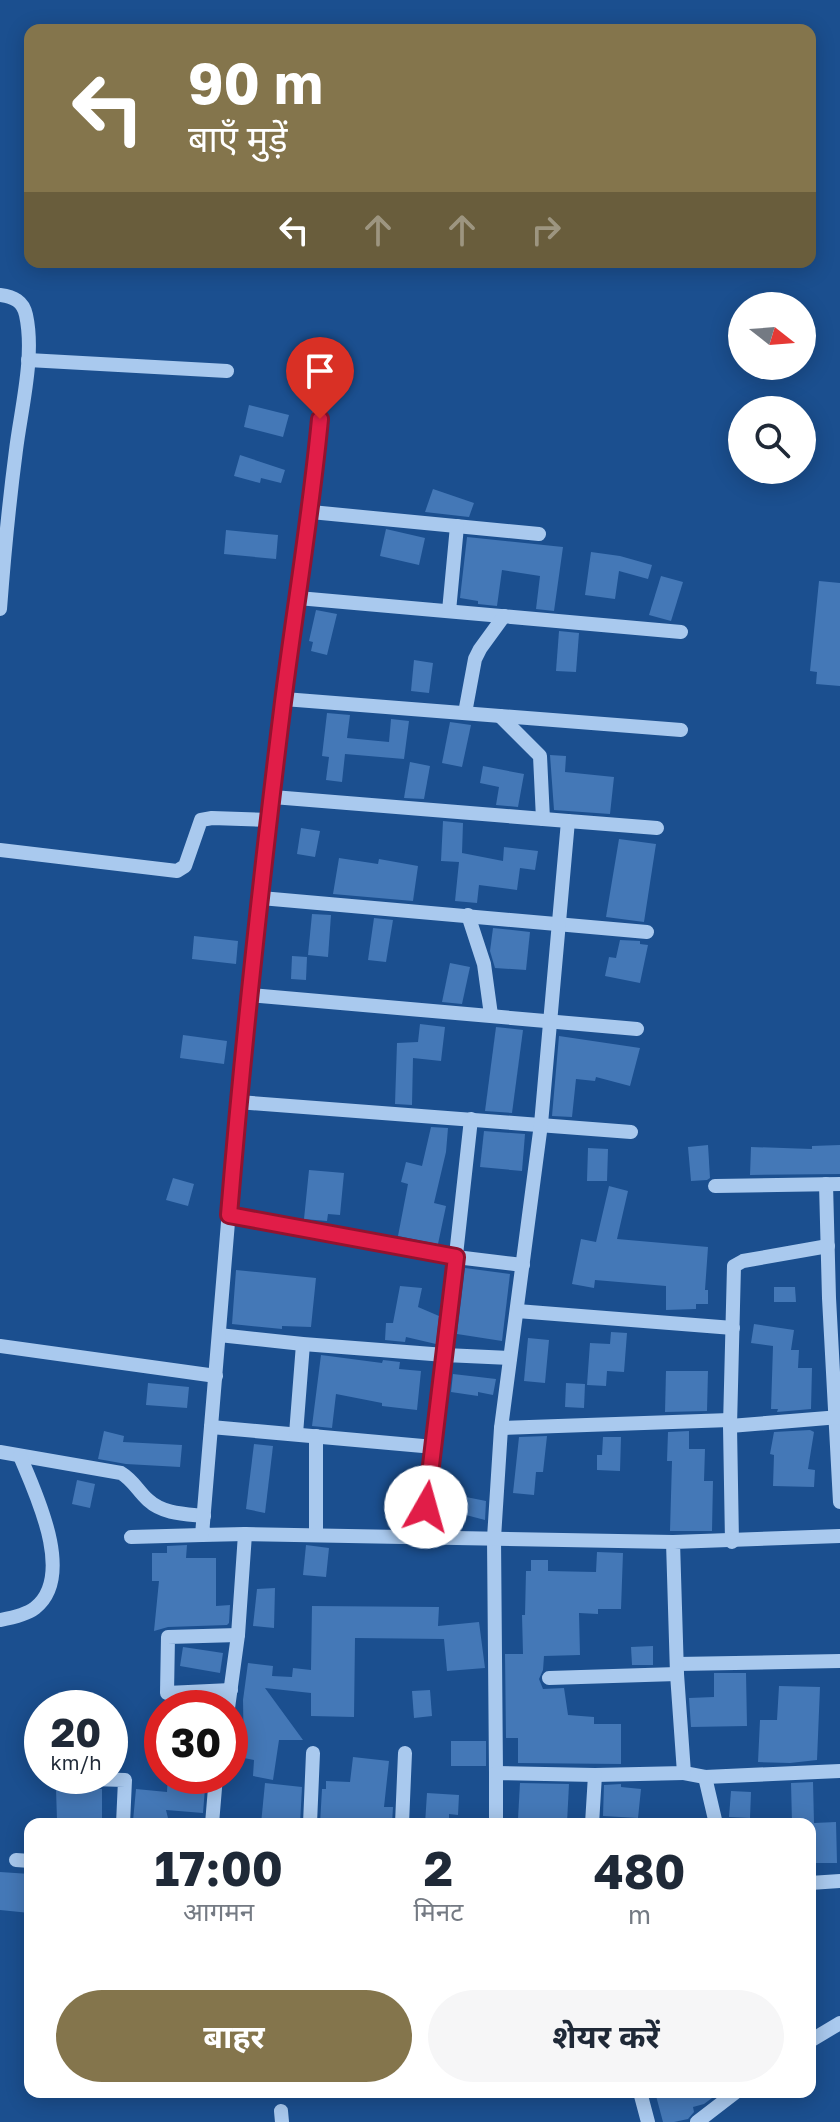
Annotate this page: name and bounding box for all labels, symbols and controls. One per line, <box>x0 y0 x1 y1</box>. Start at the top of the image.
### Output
text: 90 m <box>188 49 323 116</box>
icon: left <box>56 56 160 160</box>
text: बाएँ मुड़ें <box>188 117 288 160</box>
icon: left <box>272 208 316 252</box>
icon: ahead <box>356 208 400 252</box>
icon: ahead <box>440 208 484 252</box>
icon: right <box>524 208 568 252</box>
north arrow <box>728 292 816 380</box>
map controls <box>728 292 816 484</box>
pin <box>286 337 354 419</box>
icon: arrive <box>298 349 342 393</box>
button: search <box>728 396 816 484</box>
position arrow <box>384 1465 468 1549</box>
speed limit sign: 30 <box>144 1690 248 1794</box>
text: 20 <box>51 1708 101 1756</box>
text: km/h <box>51 1750 101 1774</box>
text: 17:00 <box>154 1839 283 1897</box>
text: 2 <box>424 1839 453 1897</box>
text: 480 <box>594 1842 686 1900</box>
text: आगमन <box>183 1896 254 1927</box>
text: मिनट <box>413 1896 463 1927</box>
text: m <box>628 1899 651 1930</box>
button: बाहर <box>56 1990 412 2082</box>
button: शेयर करें <box>428 1990 784 2082</box>

